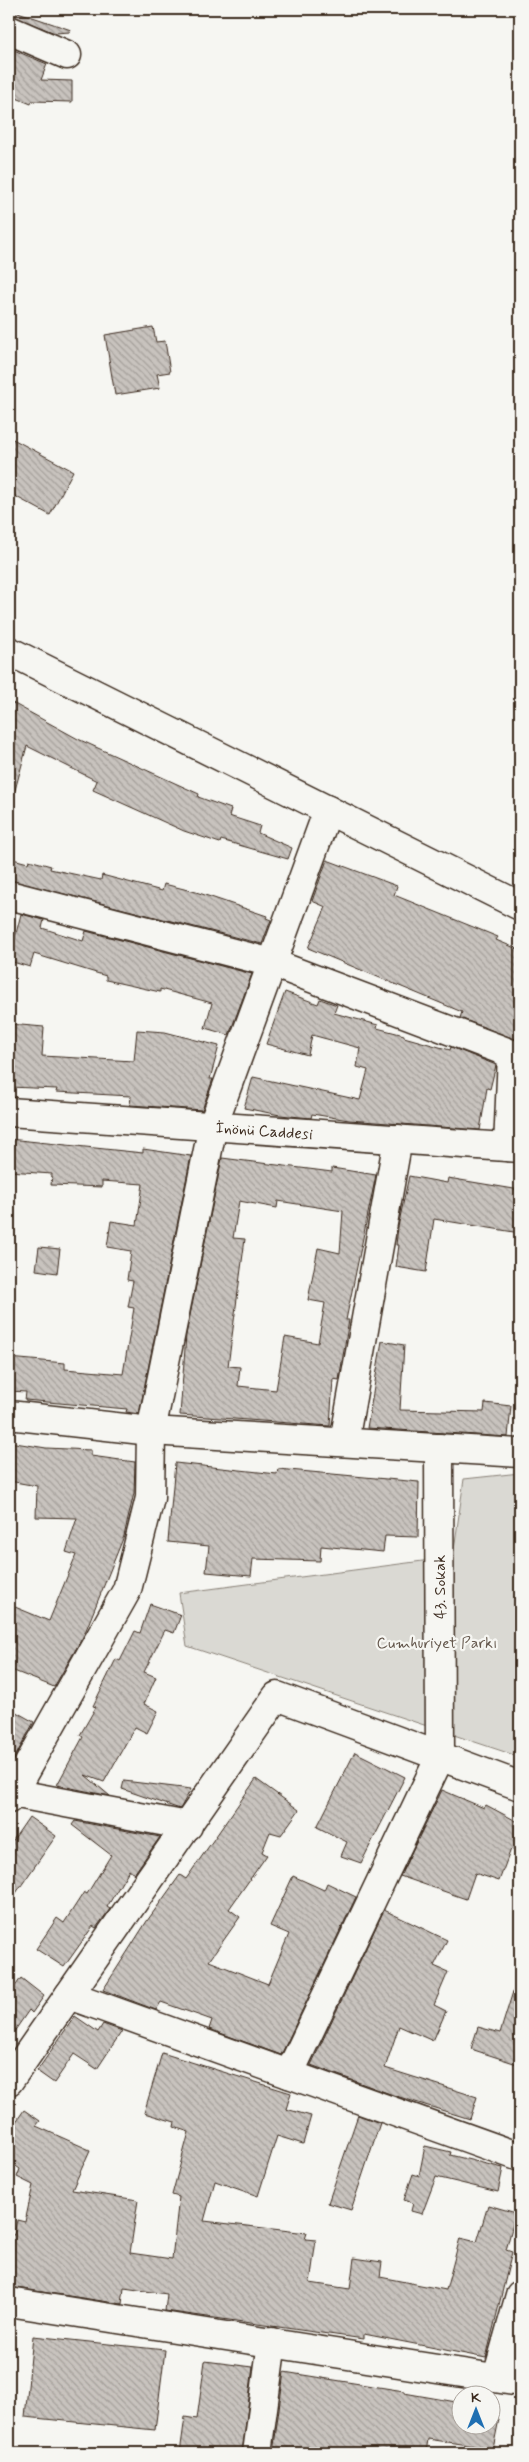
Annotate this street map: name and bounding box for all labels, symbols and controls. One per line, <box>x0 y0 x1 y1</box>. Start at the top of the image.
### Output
street label: İnönü Caddesi <box>215 1118 314 1145</box>
street label: 43. Sokak <box>430 1555 451 1619</box>
park label: Cumhuriyet Parkı <box>377 1633 497 1654</box>
north arrow <box>452 2384 502 2434</box>
text: K <box>471 2389 482 2407</box>

